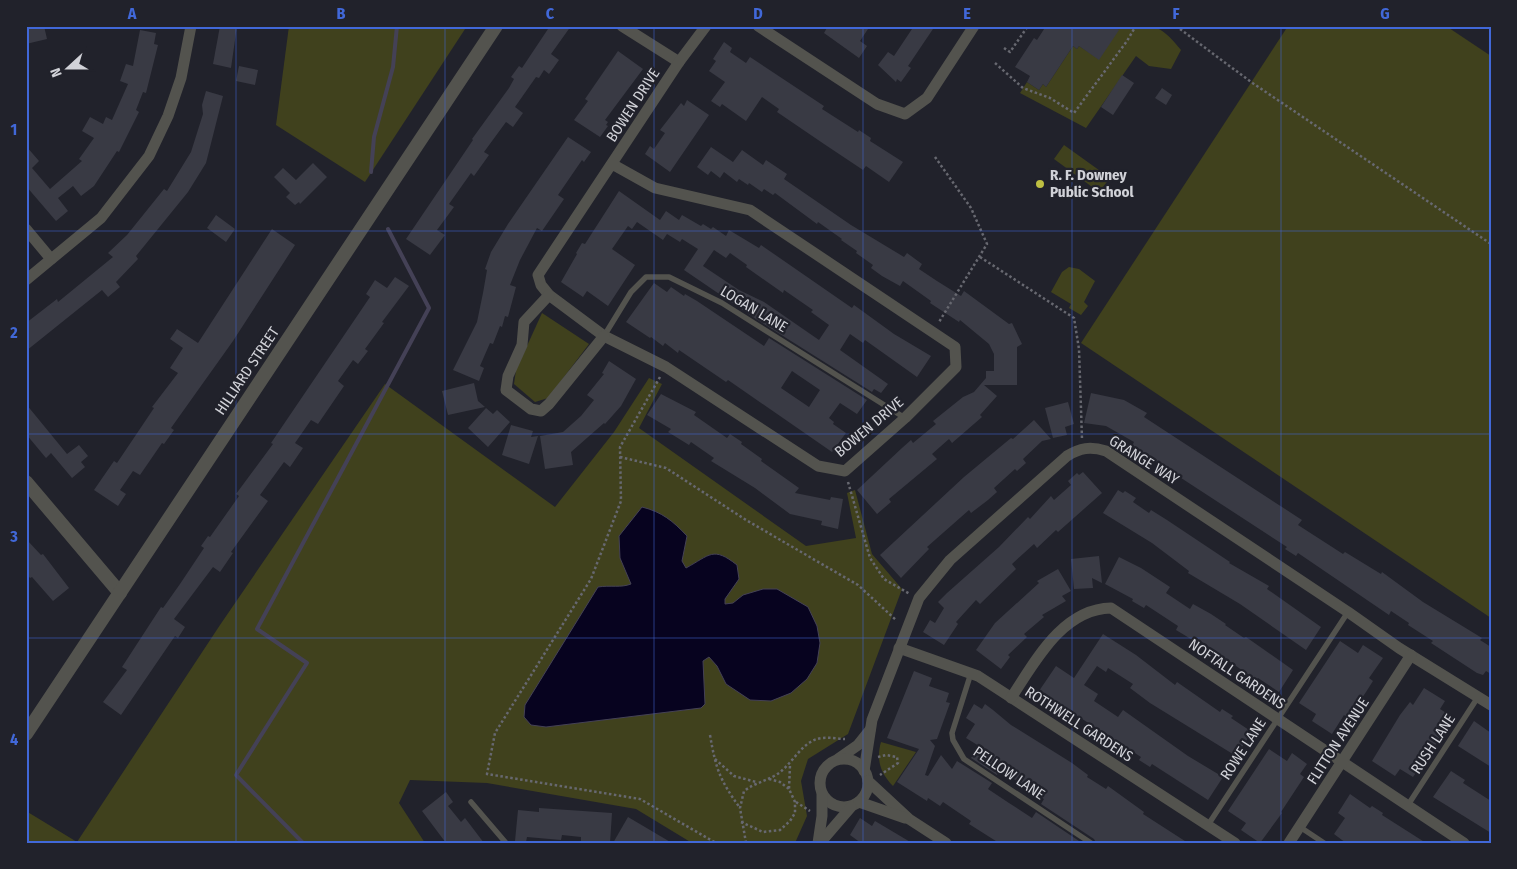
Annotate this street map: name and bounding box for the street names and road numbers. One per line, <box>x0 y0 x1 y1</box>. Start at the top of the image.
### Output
street label: BOWEN DRIVE <box>603 65 663 145</box>
street label: LOGAN LANE <box>717 282 791 336</box>
street label: HILLIARD STREET <box>211 324 283 418</box>
street label: BOWEN DRIVE <box>831 393 907 461</box>
street label: GRANGE WAY <box>1106 431 1183 489</box>
street label: NOFTALL GARDENS <box>1185 635 1289 713</box>
street label: ROTHWELL GARDENS <box>1022 682 1136 766</box>
street label: FLITTON AVENUE <box>1303 694 1373 788</box>
street label: RUSH LANE <box>1407 711 1459 777</box>
street label: ROWE LANE <box>1216 715 1270 783</box>
street label: PELLOW LANE <box>970 743 1048 803</box>

